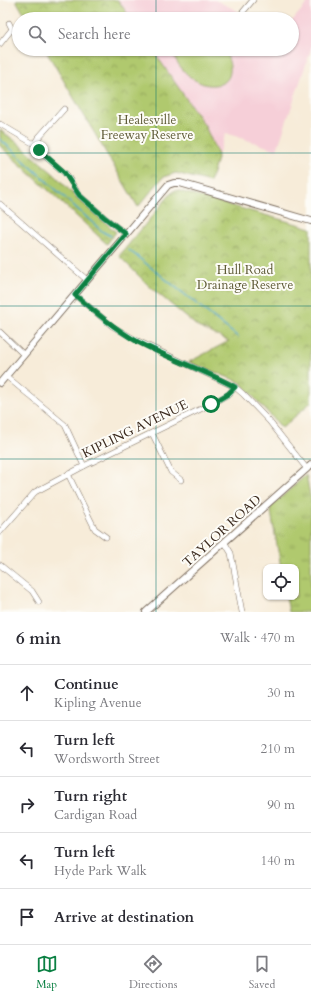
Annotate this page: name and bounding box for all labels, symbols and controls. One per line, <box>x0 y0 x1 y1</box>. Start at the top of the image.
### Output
search box <box>12 12 299 56</box>
icon: search <box>26 23 48 45</box>
text: Search here <box>58 24 131 44</box>
park label: Healesville Freeway Reserve <box>101 111 193 144</box>
route end <box>30 141 48 159</box>
park label: Hull Road Drainage Reserve <box>197 261 293 294</box>
route start <box>202 395 220 413</box>
street label: KIPLING AVENUE <box>79 396 191 462</box>
street label: TAYLOR ROAD <box>179 491 265 571</box>
map controls <box>263 564 299 600</box>
button: locate <box>263 564 299 600</box>
text: 6 min <box>16 627 61 650</box>
text: Walk · 470 m <box>220 629 295 647</box>
text: Continue <box>54 674 119 694</box>
icon: ahead <box>16 682 38 704</box>
text: 30 m <box>267 684 295 702</box>
text: Kipling Avenue <box>54 694 142 712</box>
text: Turn left <box>54 730 115 750</box>
icon: left <box>16 738 38 760</box>
text: 210 m <box>261 740 295 758</box>
text: Wordsworth Street <box>54 750 160 768</box>
text: Turn right <box>54 786 127 806</box>
icon: right <box>16 794 38 816</box>
text: 90 m <box>267 796 295 814</box>
text: Cardigan Road <box>54 806 137 824</box>
text: Turn left <box>54 842 115 862</box>
icon: left <box>16 850 38 872</box>
text: 140 m <box>261 852 295 870</box>
text: Hyde Park Walk <box>54 862 147 880</box>
icon: arrive <box>16 906 38 928</box>
text: Arrive at destination <box>54 907 194 927</box>
tab: Map <box>36 953 58 992</box>
tab: Directions <box>129 953 177 992</box>
tab: Saved <box>249 953 275 992</box>

